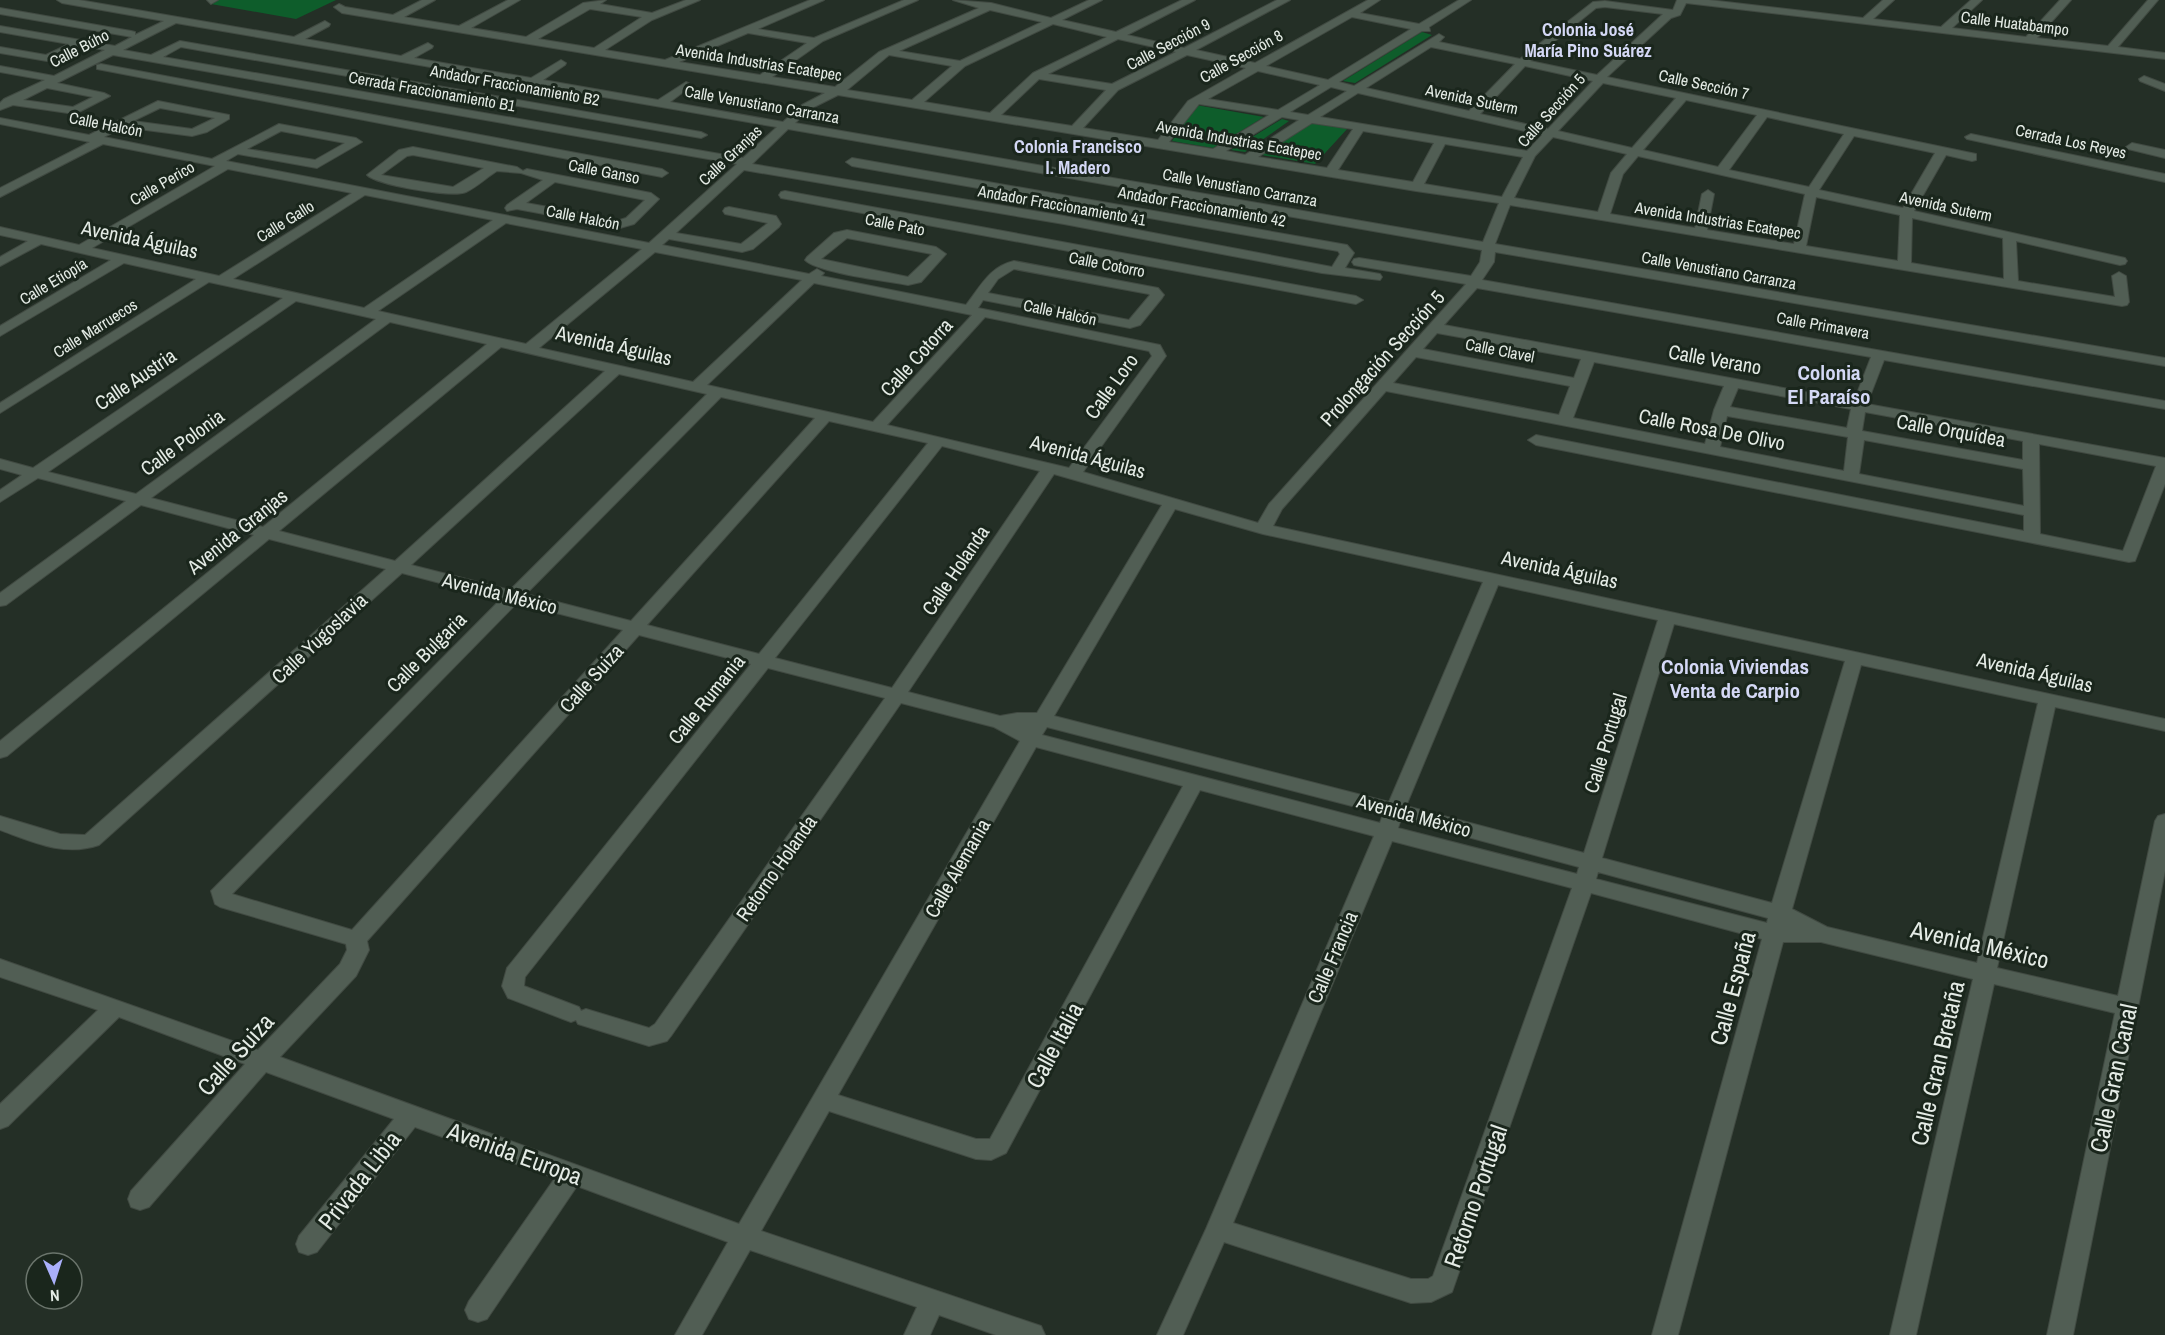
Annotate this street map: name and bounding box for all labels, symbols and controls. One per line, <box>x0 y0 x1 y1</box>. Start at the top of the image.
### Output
street label: Calle Huatabampo <box>1960 5 2070 41</box>
street label: Calle Sección 9 <box>1122 13 1214 75</box>
district label: Colonia José María Pino Suárez <box>1524 17 1652 63</box>
street label: Calle Búho <box>45 24 113 72</box>
street label: Calle Sección 8 <box>1195 24 1287 88</box>
street label: Avenida Industrias Ecatepec <box>674 38 844 86</box>
street label: Andador Fraccionamiento B2 <box>428 59 601 111</box>
street label: Calle Sección 7 <box>1657 64 1751 104</box>
street label: Cerrada Fraccionamiento B1 <box>347 65 518 117</box>
street label: Calle Sección 5 <box>1512 68 1590 152</box>
street label: Avenida Suterm <box>1423 78 1520 120</box>
street label: Calle Venustiano Carranza <box>683 80 842 129</box>
street label: Calle Halcón <box>67 106 145 142</box>
street label: Avenida Industrias Ecatepec <box>1154 114 1324 165</box>
street label: Cerrada Los Reyes <box>2013 118 2129 164</box>
street label: Calle Granjas <box>693 120 767 190</box>
district label: Colonia Francisco I. Madero <box>1014 134 1142 180</box>
street label: Calle Ganso <box>566 153 642 189</box>
street label: Calle Perico <box>126 156 198 210</box>
street label: Calle Venustiano Carranza <box>1161 163 1320 212</box>
street label: Andador Fraccionamiento 41 <box>975 179 1148 231</box>
street label: Andador Fraccionamiento 42 <box>1115 180 1288 232</box>
street label: Avenida Suterm <box>1897 185 1994 227</box>
street label: Calle Gallo <box>252 195 318 247</box>
street label: Avenida Industrias Ecatepec <box>1633 196 1803 244</box>
street label: Calle Halcón <box>544 199 622 235</box>
street label: Calle Pato <box>863 207 927 241</box>
street label: Avenida Águilas <box>78 213 201 264</box>
street label: Calle Cotorro <box>1067 246 1147 282</box>
street label: Calle Venustiano Carranza <box>1640 246 1799 295</box>
street label: Calle Etiopía <box>15 252 91 310</box>
street label: Prolongación Sección 5 <box>1314 284 1450 432</box>
street label: Calle Marruecos <box>49 293 141 363</box>
street label: Calle Halcón <box>1021 294 1099 330</box>
street label: Calle Primavera <box>1775 306 1872 344</box>
street label: Calle Cotorra <box>874 312 958 402</box>
street label: Avenida Águilas <box>552 318 675 371</box>
street label: Calle Clavel <box>1464 333 1537 367</box>
street label: Calle Verano <box>1666 338 1764 380</box>
street label: Calle Austria <box>89 342 181 416</box>
street label: Calle Loro <box>1078 348 1144 424</box>
district label: Colonia El Paraíso <box>1787 358 1871 411</box>
street label: Calle Polonia <box>135 402 229 482</box>
street label: Calle Rosa De Olivo <box>1637 402 1787 456</box>
street label: Calle Orquídea <box>1894 407 2008 453</box>
street label: Avenida Águilas <box>1026 427 1149 484</box>
street label: Avenida Granjas <box>180 482 293 580</box>
street label: Calle Holanda <box>915 520 995 620</box>
street label: Avenida Águilas <box>1498 543 1621 594</box>
street label: Avenida México <box>439 565 560 620</box>
street label: Calle Yugoslavia <box>265 587 373 689</box>
street label: Calle Bulgaria <box>380 606 472 698</box>
street label: Calle Suiza <box>553 638 629 718</box>
street label: Avenida Águilas <box>1973 645 2096 698</box>
street label: Calle Rumania <box>661 648 751 750</box>
district label: Colonia Viviendas Venta de Carpio <box>1661 652 1809 705</box>
street label: Calle Portugal <box>1577 690 1633 796</box>
street label: Avenida México <box>1353 787 1474 843</box>
street label: Retorno Holanda <box>729 809 823 927</box>
street label: Calle Alemania <box>918 813 996 923</box>
street label: Calle Francia <box>1301 907 1363 1007</box>
street label: Avenida México <box>1907 912 2052 975</box>
street label: Calle España <box>1701 927 1763 1049</box>
street label: Calle Gran Bretaña <box>1902 977 1972 1149</box>
street label: Calle Italia <box>1018 996 1090 1094</box>
street label: Calle Gran Canal <box>2082 1001 2144 1155</box>
street label: Calle Suiza <box>189 1006 281 1102</box>
street label: Avenida Europa <box>442 1114 587 1192</box>
street label: Retorno Portugal <box>1436 1120 1514 1272</box>
street label: Privada Libia <box>310 1124 408 1236</box>
north arrow <box>24 1251 84 1311</box>
text: N <box>49 1285 60 1307</box>

